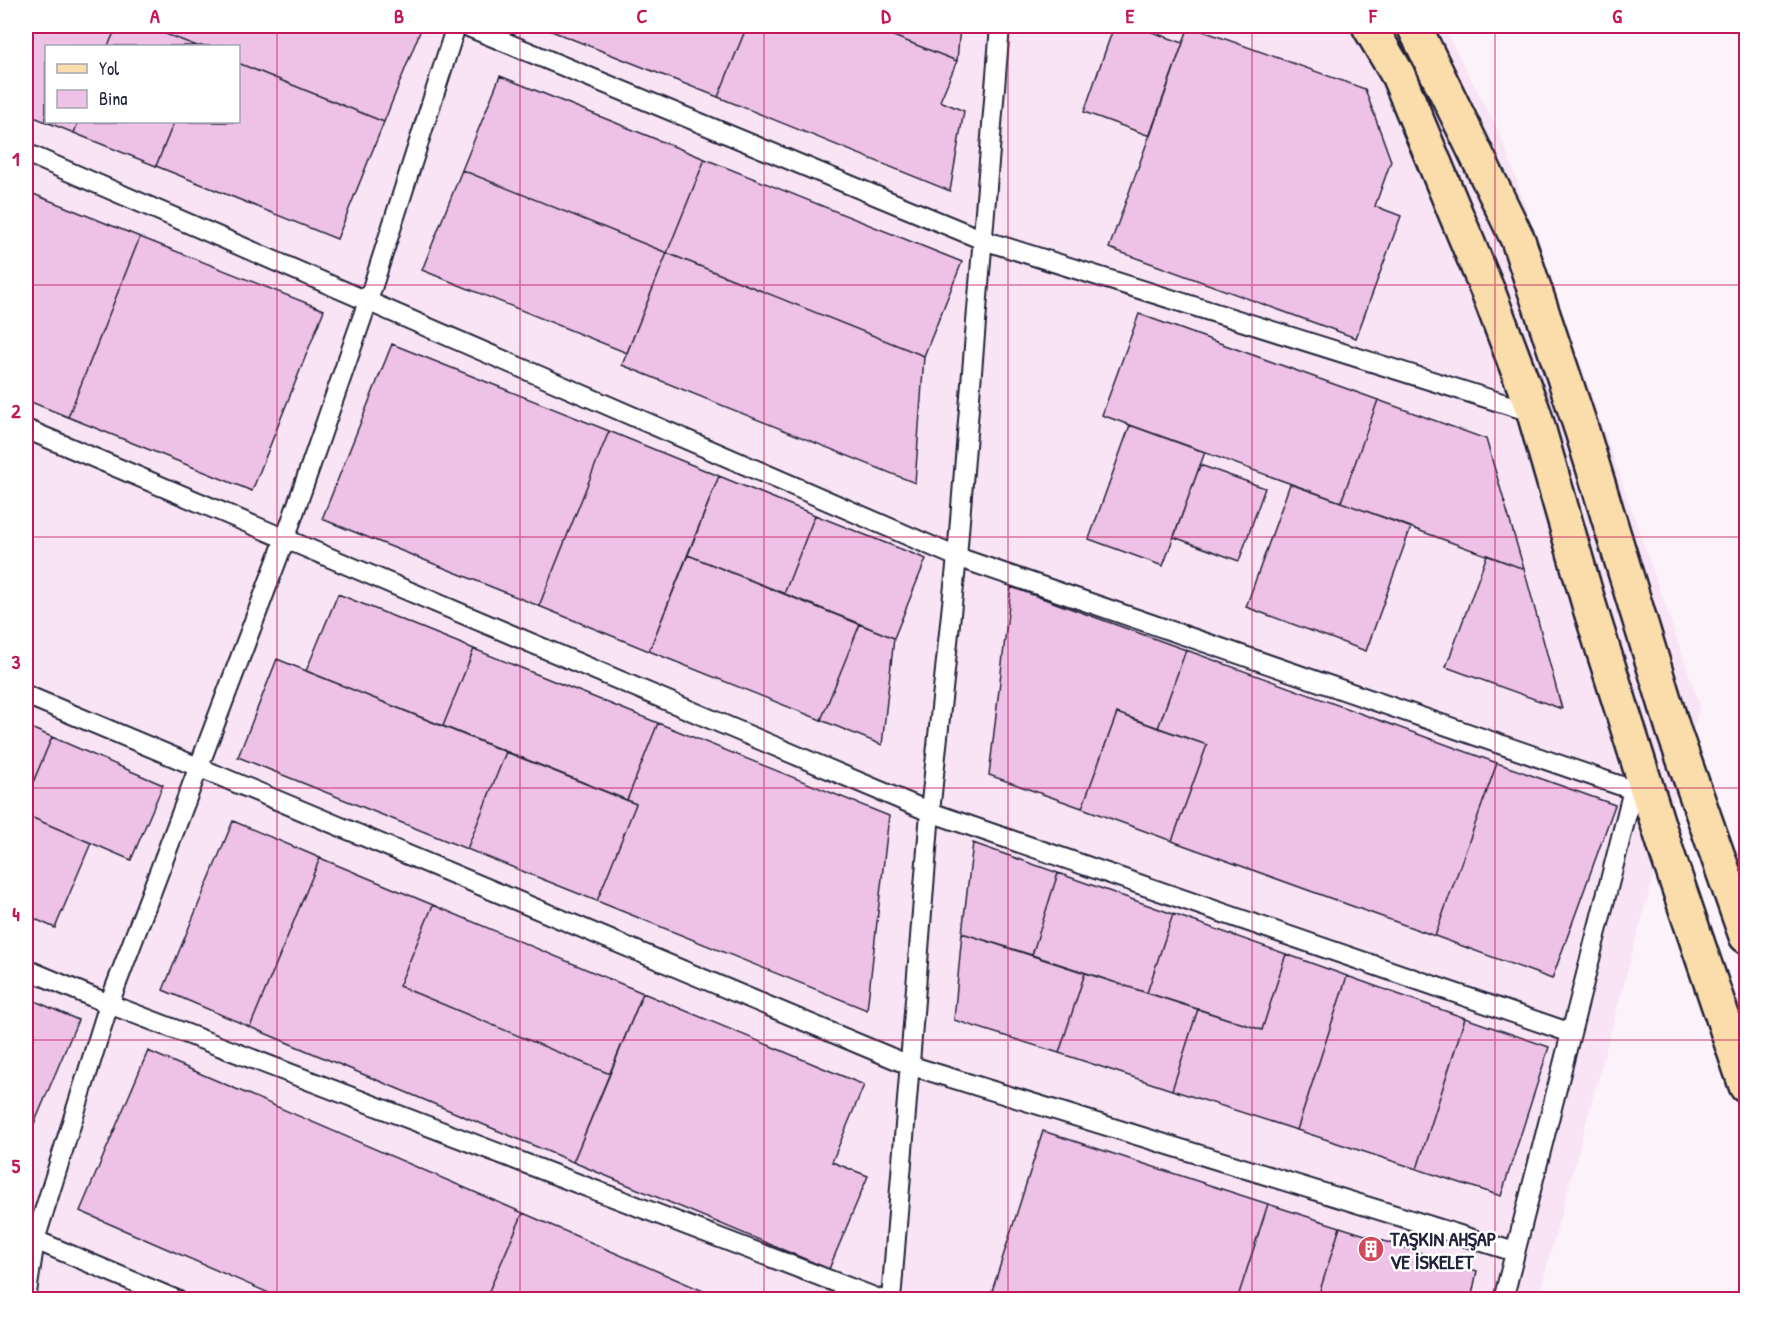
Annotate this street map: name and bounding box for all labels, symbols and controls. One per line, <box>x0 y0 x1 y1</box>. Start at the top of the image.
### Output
text: A <box>150 2 160 29</box>
text: B <box>394 2 404 29</box>
text: C <box>637 2 648 29</box>
text: D <box>881 2 891 29</box>
text: E <box>1126 2 1135 29</box>
text: F <box>1368 2 1378 29</box>
text: G <box>1612 2 1622 29</box>
legend <box>45 45 240 123</box>
text: Yol <box>99 56 119 81</box>
text: Bina <box>99 86 127 111</box>
text: 1 <box>12 145 20 172</box>
text: 2 <box>11 397 21 424</box>
text: 3 <box>12 648 21 675</box>
text: 4 <box>12 900 20 927</box>
text: 5 <box>12 1152 21 1179</box>
place label: TAŞKIN AHŞAP VE İSKELET <box>1389 1225 1496 1275</box>
building icon: TAŞKIN AHŞAP VE İSKELET <box>1356 1234 1386 1264</box>

